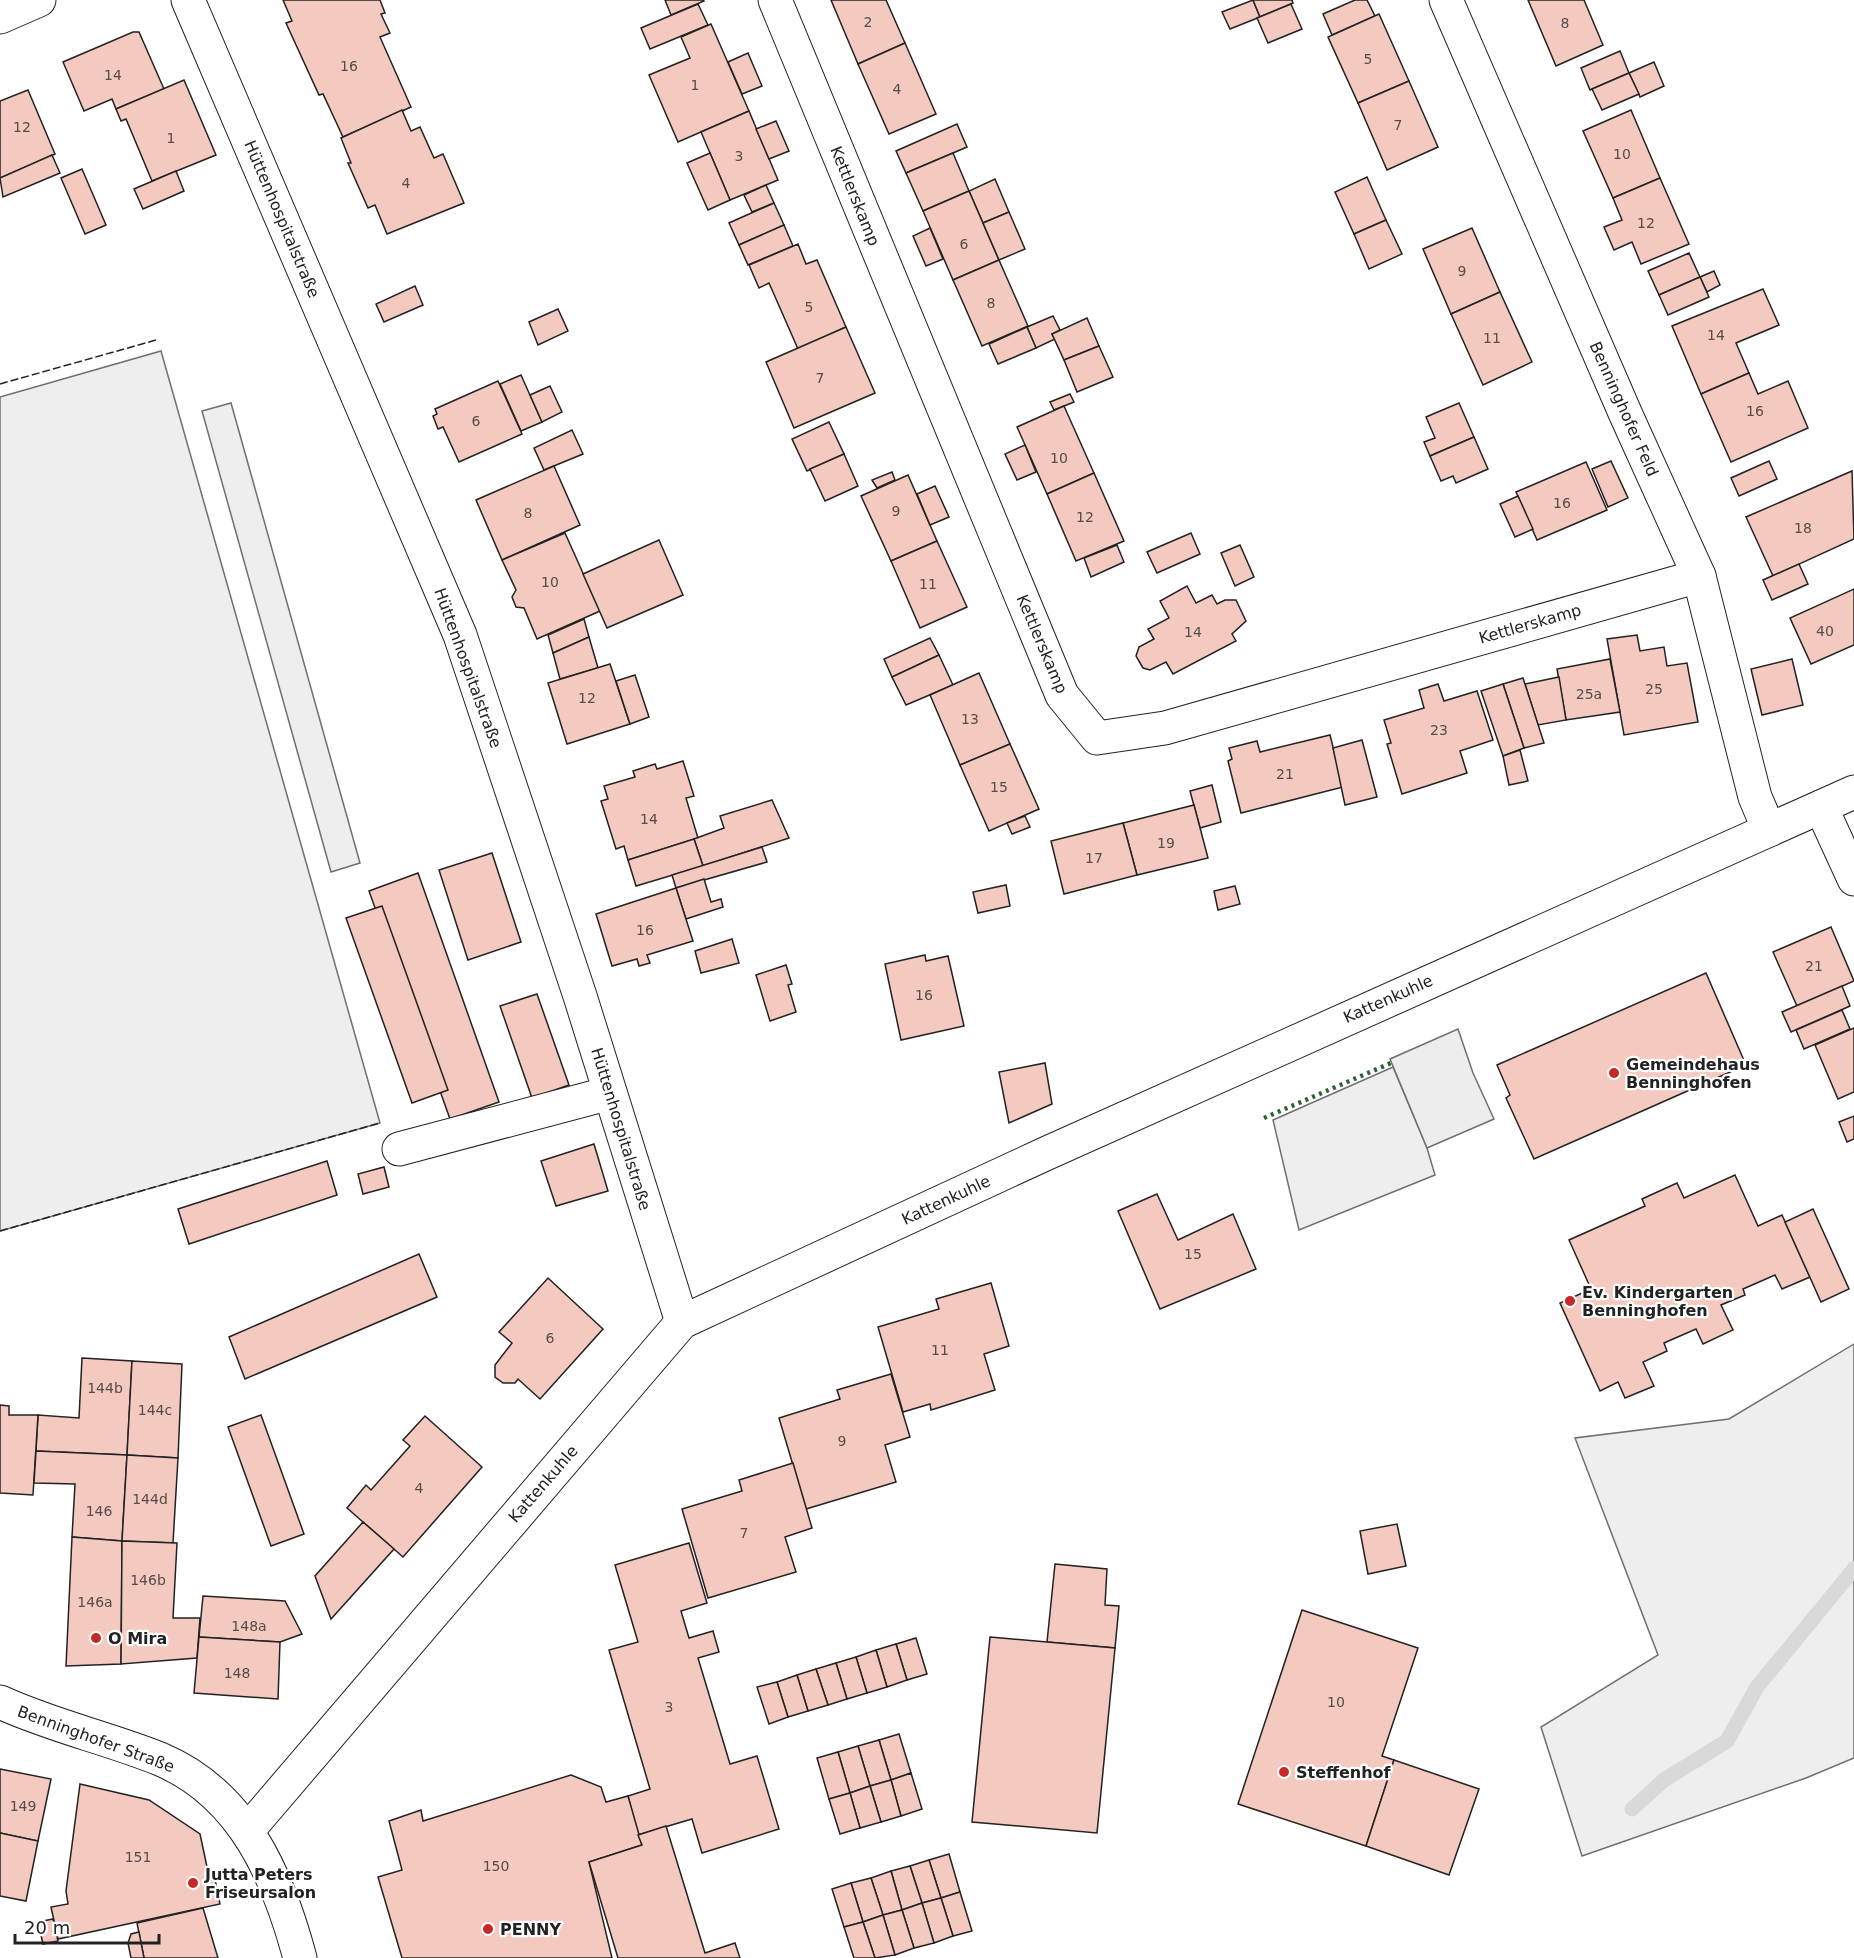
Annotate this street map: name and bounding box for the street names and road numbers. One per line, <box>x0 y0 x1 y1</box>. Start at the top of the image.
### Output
street label: Hüttenhospitalstraße <box>240 137 324 301</box>
street label: Kettlerskamp <box>826 143 884 249</box>
street label: Benninghofer Feld <box>1586 339 1662 479</box>
street label: Hüttenhospitalstraße <box>430 585 506 751</box>
street label: Kettlerskamp <box>1013 592 1071 696</box>
street label: Kettlerskamp <box>1477 600 1583 648</box>
street label: Kattenkuhle <box>1340 971 1436 1027</box>
street label: Hüttenhospitalstraße <box>587 1045 655 1213</box>
street label: Kattenkuhle <box>899 1171 993 1229</box>
street label: Kattenkuhle <box>504 1442 582 1526</box>
street label: Benninghofer Straße <box>15 1702 177 1776</box>

